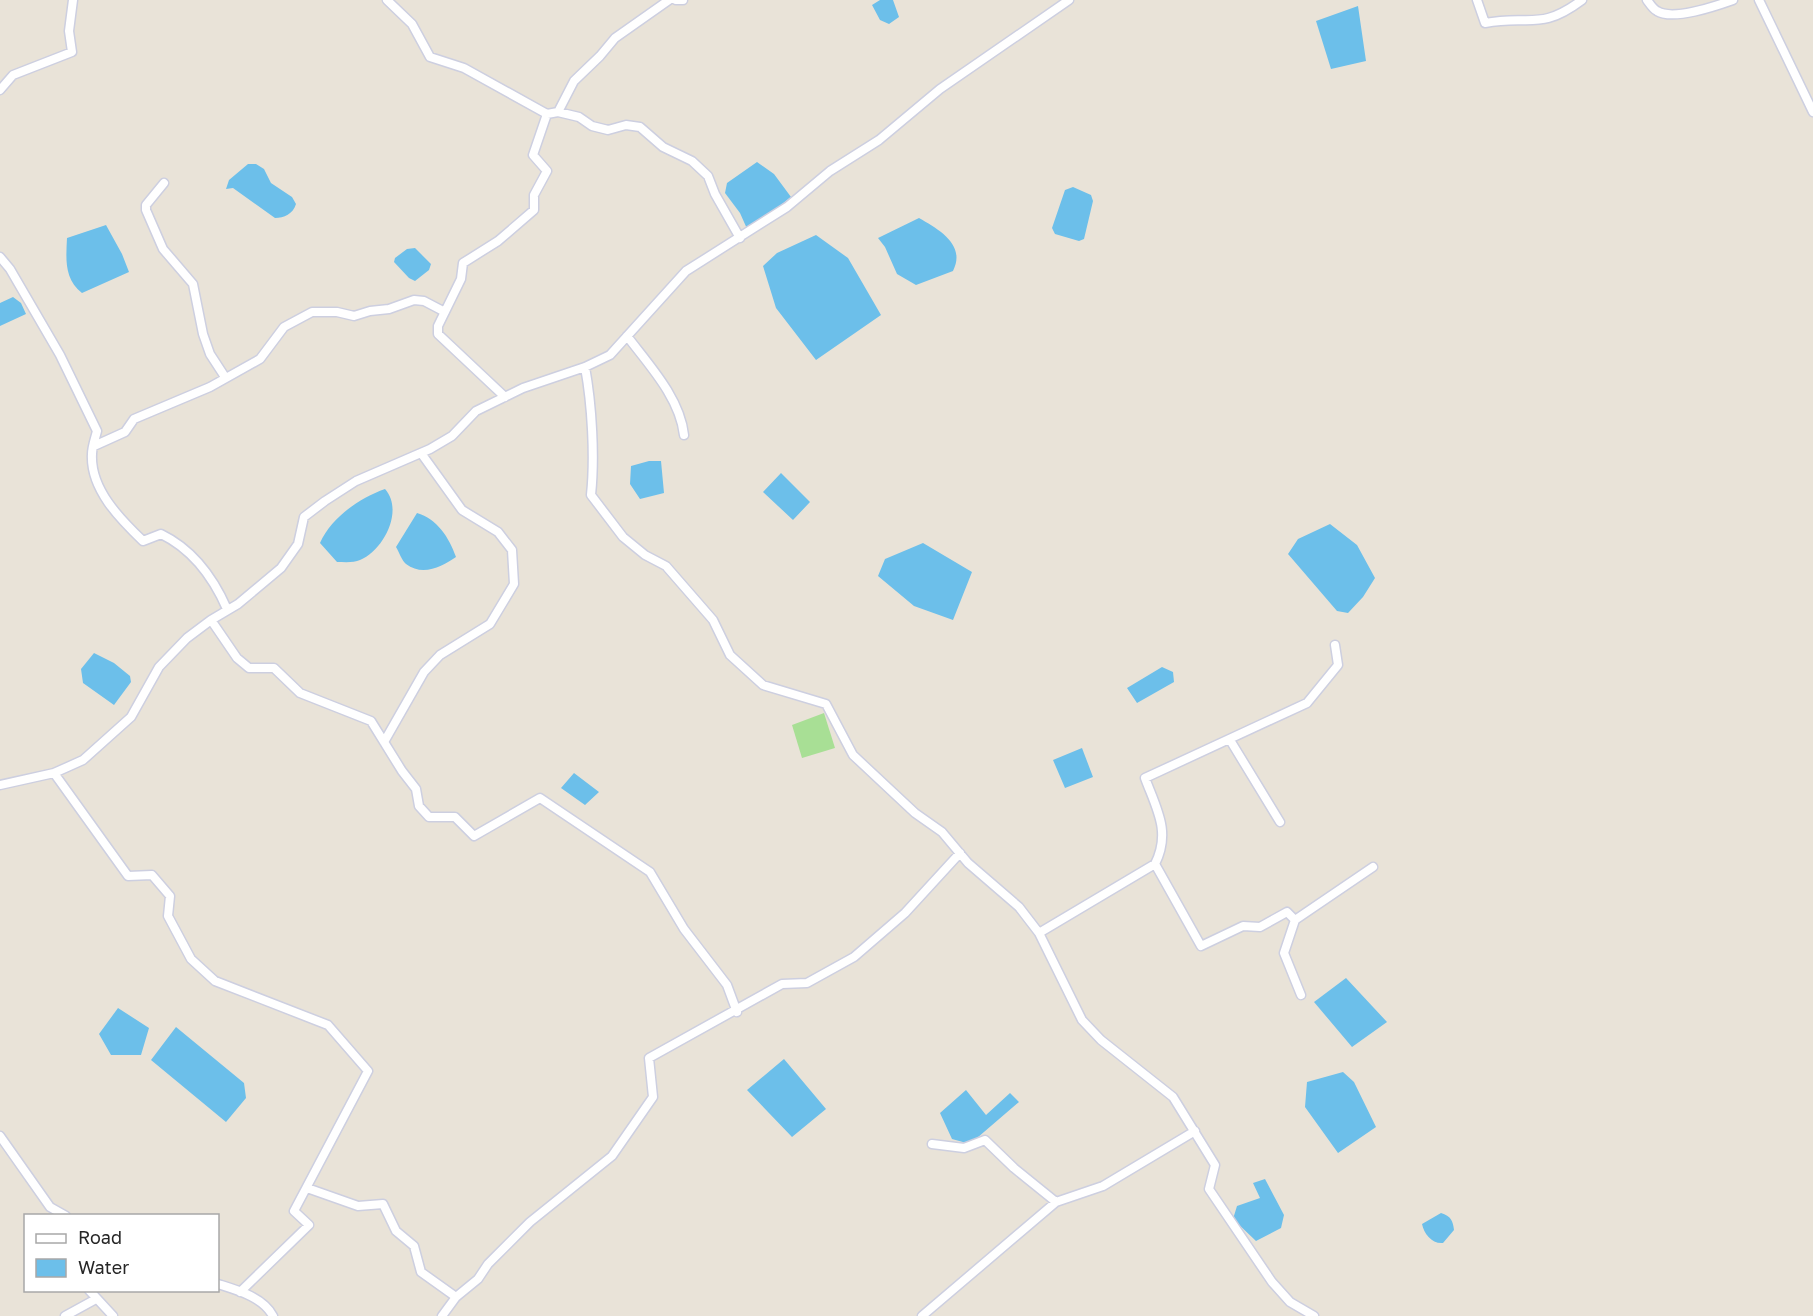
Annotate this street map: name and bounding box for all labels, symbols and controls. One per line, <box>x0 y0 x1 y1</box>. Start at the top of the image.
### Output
legend <box>24 1214 219 1292</box>
text: Road <box>78 1226 122 1248</box>
text: Water <box>78 1256 129 1278</box>

